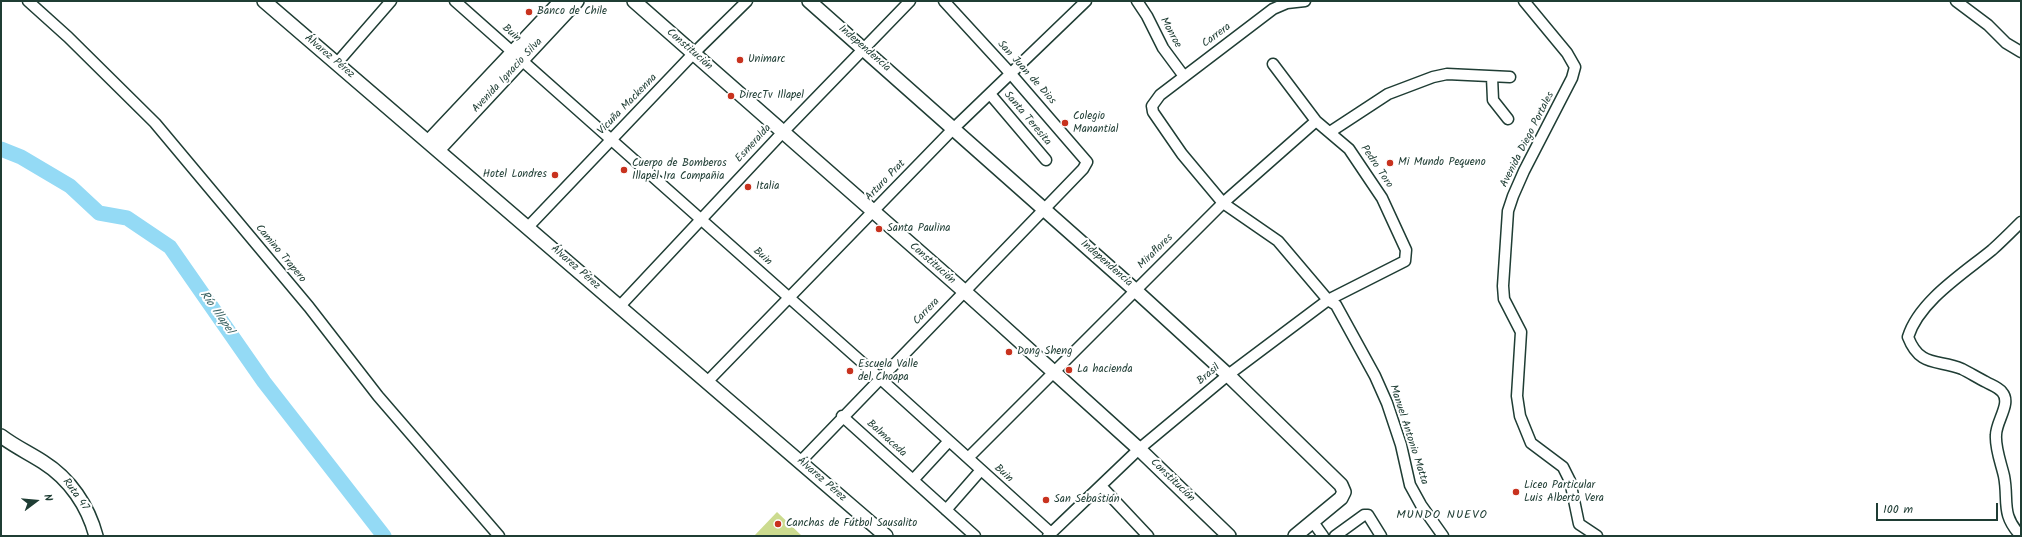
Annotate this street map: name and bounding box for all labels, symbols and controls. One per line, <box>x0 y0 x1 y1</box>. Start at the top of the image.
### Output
place label: Banco de Chile <box>537 5 607 19</box>
marker: Banco de Chile <box>524 7 534 17</box>
street label: Monroe <box>1156 15 1184 51</box>
street label: Carrera <box>1200 21 1234 51</box>
street label: Buin <box>499 22 523 46</box>
street label: Independencia <box>835 23 893 75</box>
street label: Constitución <box>663 26 715 74</box>
street label: Álvarez Pérez <box>301 32 357 82</box>
street label: Avenida Ignacio Silva <box>470 36 546 116</box>
street label: San Juan de Dios <box>994 38 1058 108</box>
place label: Unimarc <box>748 53 786 67</box>
marker: Unimarc <box>735 55 745 65</box>
street label: Vicuña Mackenna <box>596 72 660 138</box>
place label: DirecTv Illapel <box>739 89 804 103</box>
street label: Santa Teresita <box>1000 89 1054 149</box>
street label: Avenida Diego Portales <box>1498 90 1558 190</box>
marker: DirecTv Illapel <box>726 91 736 101</box>
place label: Colegio Manantial <box>1073 110 1118 136</box>
marker: Colegio Manantial <box>1060 118 1070 128</box>
street label: Esmeralda <box>733 122 775 166</box>
street label: Pedro Toro <box>1357 143 1395 191</box>
place label: Mi Mundo Pequeno <box>1398 156 1486 170</box>
place label: Cuerpo de Bomberos Illapel 1ra Compañia <box>632 157 727 183</box>
street label: Arturo Prat <box>863 158 909 204</box>
marker: Mi Mundo Pequeno <box>1385 158 1395 168</box>
marker: Cuerpo de Bomberos Illapel 1ra Compañia <box>619 165 629 175</box>
place label: Hotel Londres <box>483 168 547 182</box>
marker: Hotel Londres <box>550 170 560 180</box>
place label: Italia <box>756 180 779 194</box>
marker: Italia <box>743 182 753 192</box>
street label: Camino Trapero <box>252 222 308 286</box>
place label: Santa Paulina <box>887 222 950 236</box>
marker: Santa Paulina <box>874 224 884 234</box>
street label: Miraflores <box>1136 232 1176 272</box>
street label: Independencia <box>1077 238 1135 290</box>
street label: Constitución <box>906 240 958 288</box>
street label: Álvarez Pérez <box>548 243 602 293</box>
street label: Buin <box>750 245 774 269</box>
water label: Río Illapel <box>196 289 236 337</box>
street label: Carrera <box>911 296 943 328</box>
place label: Dong Sheng <box>1017 345 1072 359</box>
marker: Dong Sheng <box>1004 347 1014 357</box>
place label: Escuela Valle del Choapa <box>858 358 918 384</box>
street label: Brasil <box>1195 362 1223 388</box>
place label: La hacienda <box>1077 363 1133 377</box>
marker: La hacienda <box>1064 365 1074 375</box>
marker: Escuela Valle del Choapa <box>845 366 855 376</box>
street label: Manuel Antonio Matta <box>1386 383 1430 487</box>
street label: Balmaceda <box>863 418 909 460</box>
street label: Álvarez Pérez <box>794 455 848 505</box>
street label: Constitución <box>1147 456 1197 506</box>
street label: Buin <box>991 462 1015 486</box>
street label: Ruta 47 <box>59 476 91 514</box>
place label: Liceo Particular Luis Alberto Vera <box>1524 479 1604 505</box>
north arrow <box>16 481 56 521</box>
marker: Liceo Particular Luis Alberto Vera <box>1511 487 1521 497</box>
text: N <box>38 492 57 504</box>
place label: San Sebastián <box>1054 493 1120 507</box>
marker: San Sebastián <box>1041 495 1051 505</box>
scale bar <box>1878 495 2000 521</box>
text: 100 m <box>1883 500 1913 519</box>
district label: MUNDO NUEVO <box>1396 509 1488 523</box>
place label: Canchas de Fútbol Sausalito <box>786 517 917 531</box>
marker: Canchas de Fútbol Sausalito <box>773 519 783 529</box>

